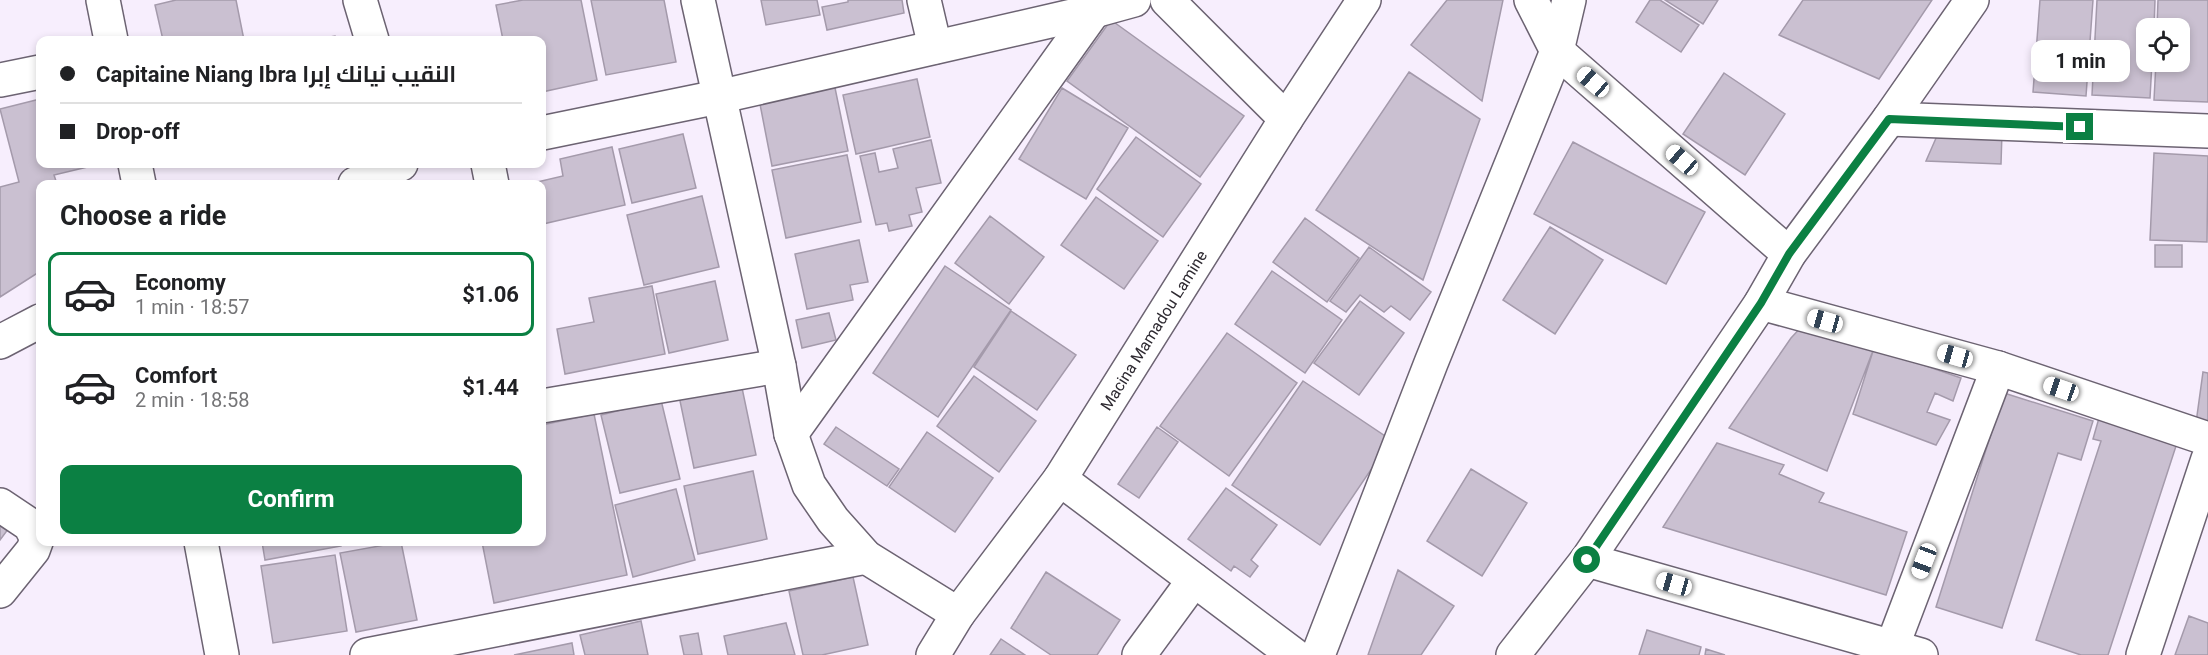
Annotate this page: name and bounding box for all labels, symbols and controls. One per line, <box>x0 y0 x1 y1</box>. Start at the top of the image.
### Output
map controls <box>2136 18 2190 72</box>
button: locate <box>2136 18 2190 72</box>
callout: 1 min <box>2030 40 2130 82</box>
text: 1 min <box>2055 49 2106 73</box>
text: Capitaine Niang Ibra النقيب نيانك إبرا <box>96 62 456 87</box>
car <box>1574 63 1612 101</box>
route end <box>2066 113 2093 140</box>
text: Drop-off <box>96 119 180 144</box>
car <box>1663 141 1701 179</box>
text: Choose a ride <box>60 200 226 232</box>
street label: Macina Mamadou Lamine <box>1097 247 1211 414</box>
icon: car <box>63 267 117 321</box>
text: Economy <box>135 270 226 295</box>
text: $1.06 <box>462 282 519 307</box>
text: 1 min · 18:57 <box>135 295 250 319</box>
car <box>1805 307 1845 335</box>
car <box>1935 342 1975 370</box>
icon: car <box>63 360 117 414</box>
text: Comfort <box>135 363 217 388</box>
text: $1.44 <box>462 375 519 400</box>
car <box>2041 375 2081 403</box>
text: 2 min · 18:58 <box>135 388 250 412</box>
button: Confirm <box>60 465 522 534</box>
car <box>1909 541 1939 581</box>
route start <box>1573 546 1600 573</box>
car <box>1654 570 1694 598</box>

